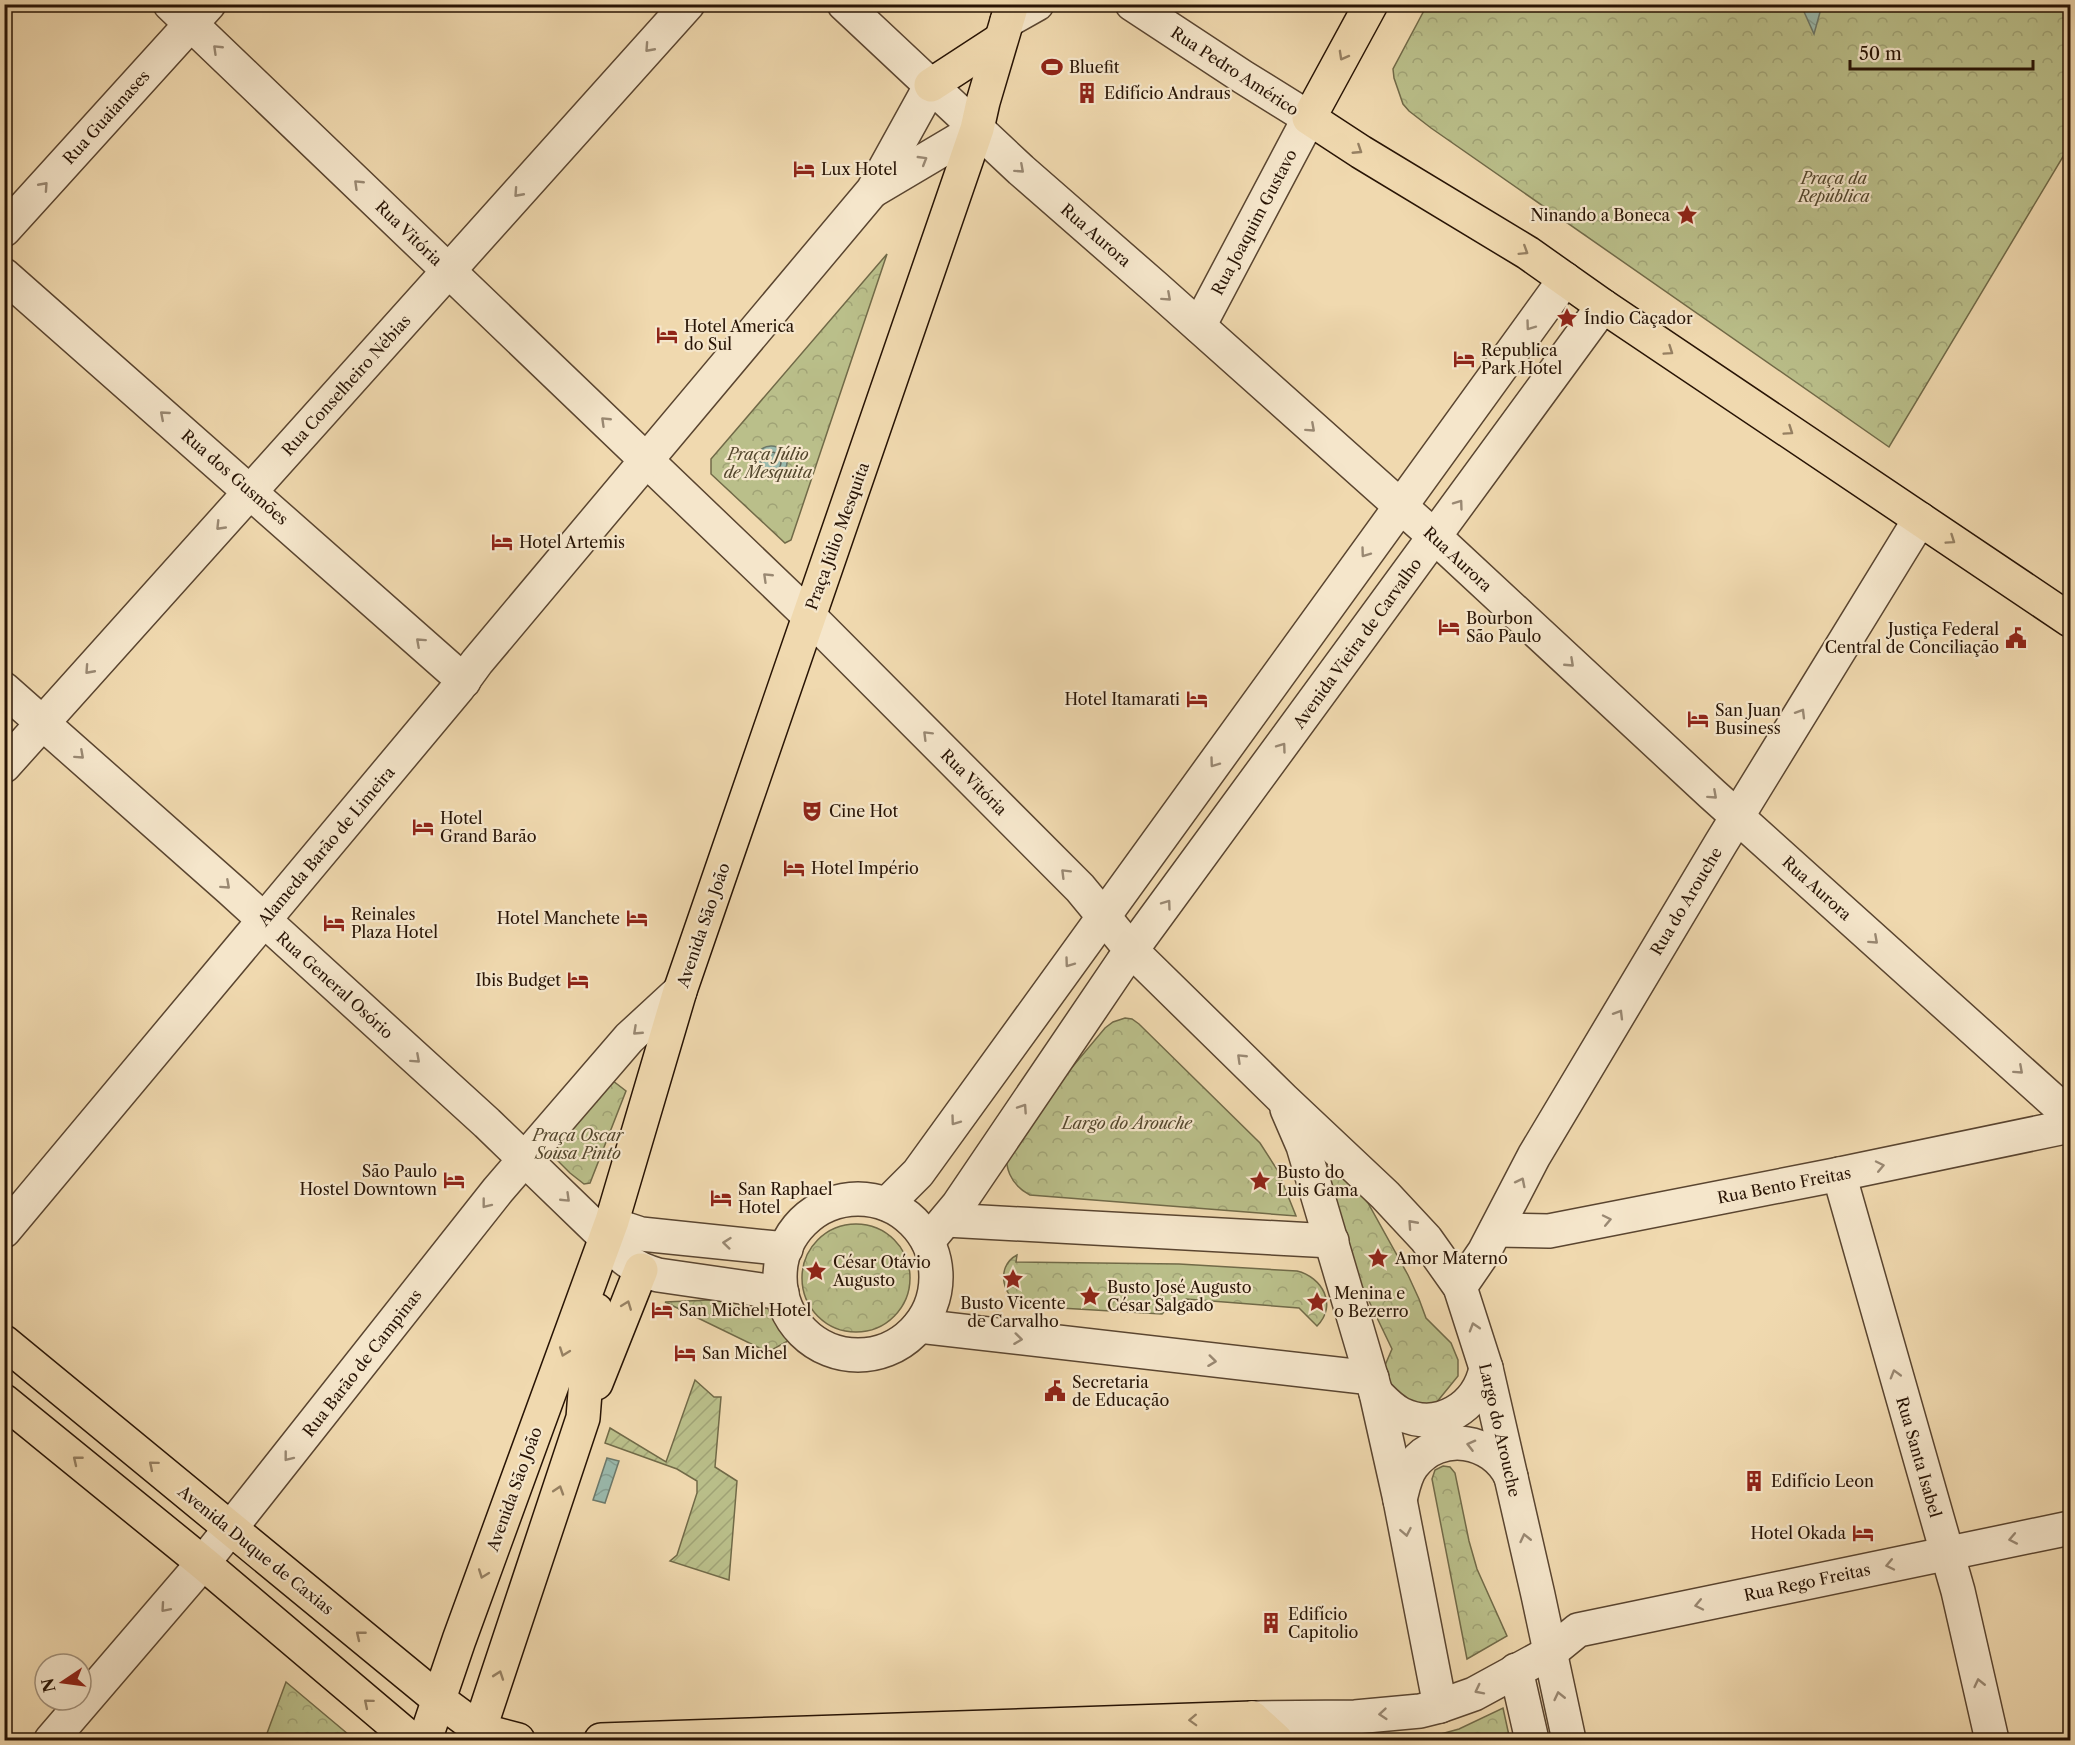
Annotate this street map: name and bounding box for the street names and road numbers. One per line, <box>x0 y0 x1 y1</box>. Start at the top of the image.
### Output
street label: Rua Pedro Américo <box>1167 22 1303 120</box>
street label: Rua Guaianases <box>58 66 154 168</box>
street label: Rua Joaquim Gustavo <box>1207 145 1301 298</box>
street label: Rua Vitória <box>371 196 447 270</box>
street label: Rua Aurora <box>1057 199 1136 271</box>
street label: Rua Conselheiro Nébias <box>277 310 415 460</box>
street label: Rua dos Gusmões <box>177 425 293 529</box>
street label: Praça Júlio Mesquita <box>801 459 873 613</box>
street label: Rua Aurora <box>1420 522 1497 596</box>
street label: Avenida Vieira de Carvalho <box>1288 554 1426 733</box>
street label: Rua Vitória <box>937 745 1012 820</box>
street label: Alameda Barão de Limeira <box>253 762 399 931</box>
street label: Rua do Arouche <box>1646 843 1726 959</box>
street label: Rua Aurora <box>1778 852 1856 925</box>
street label: Avenida São João <box>672 860 734 991</box>
street label: Rua General Osório <box>272 927 398 1043</box>
street label: Rua Bento Freitas <box>1715 1162 1853 1208</box>
street label: Rua Barão de Campinas <box>298 1285 426 1441</box>
street label: Largo do Arouche <box>1475 1361 1525 1499</box>
street label: Rua Santa Isabel <box>1892 1394 1946 1520</box>
street label: Avenida São João <box>482 1424 546 1555</box>
street label: Avenida Duque de Caxias <box>174 1481 338 1619</box>
street label: Rua Rego Freitas <box>1742 1559 1872 1605</box>

